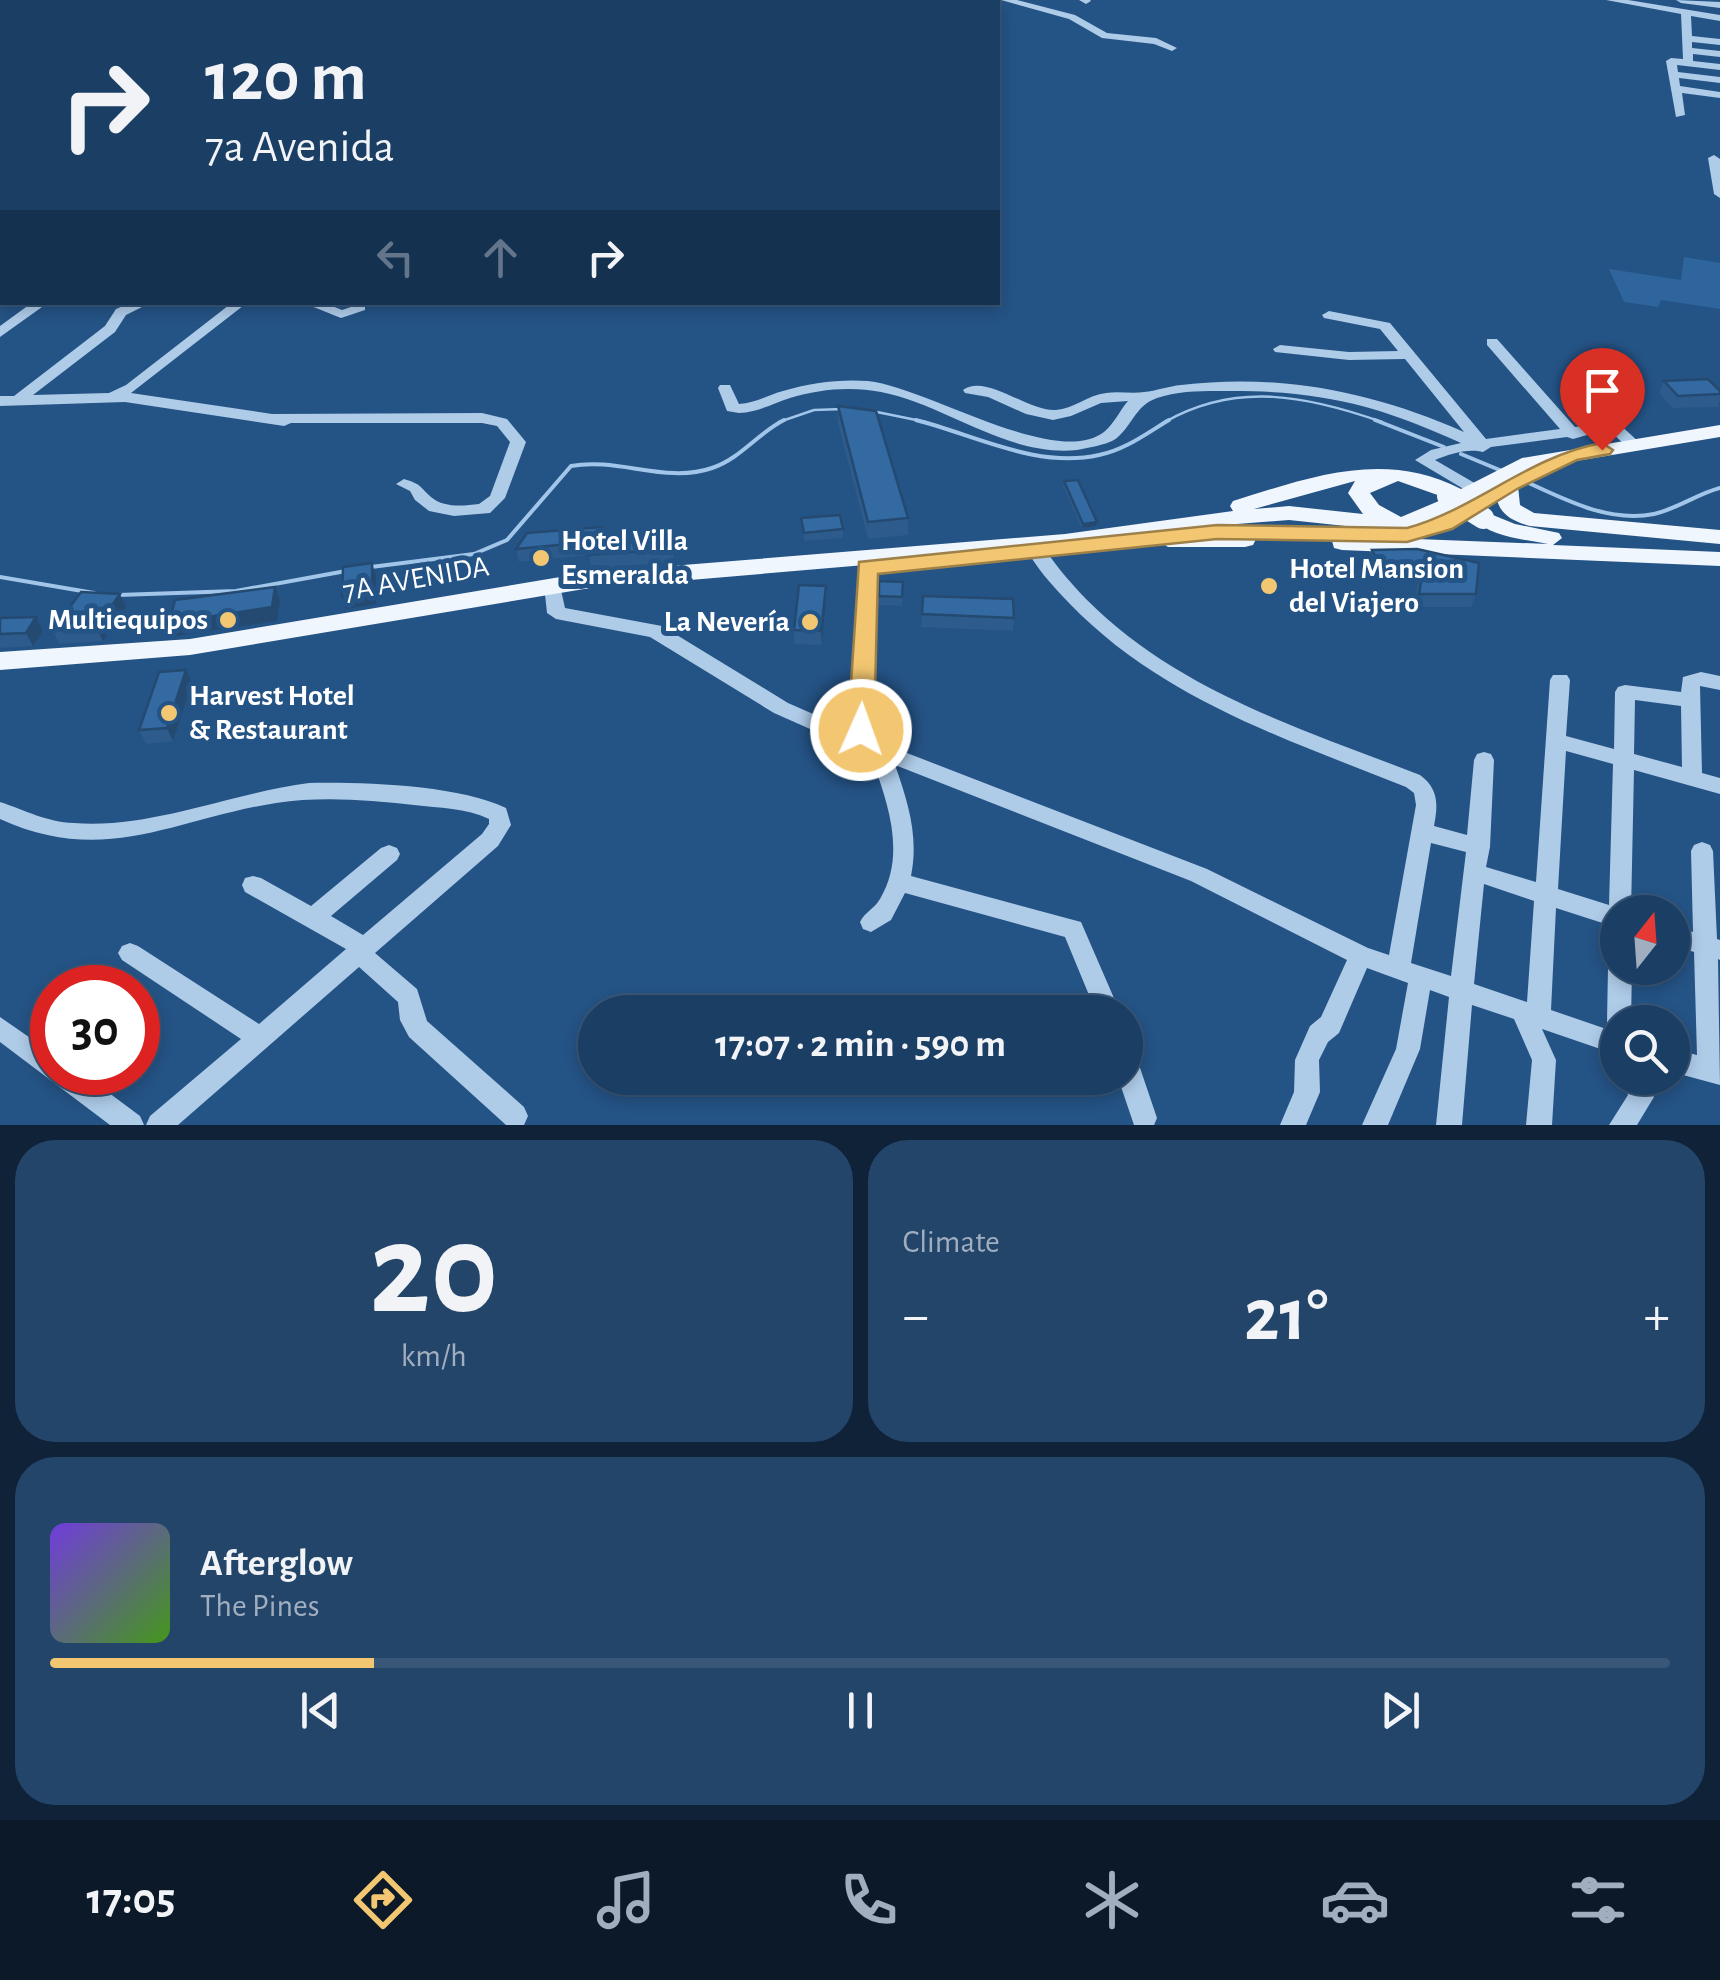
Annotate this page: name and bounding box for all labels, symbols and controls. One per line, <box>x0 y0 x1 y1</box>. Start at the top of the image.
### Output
icon: right <box>40 40 170 170</box>
text: 120 m <box>205 43 367 113</box>
text: 7a Avenida <box>205 125 395 170</box>
icon: left <box>368 230 423 285</box>
icon: ahead <box>473 230 528 285</box>
icon: right <box>578 230 633 285</box>
pin <box>1560 348 1645 451</box>
icon: arrive <box>1575 363 1630 418</box>
place label: Hotel Villa Esmeralda <box>561 526 689 590</box>
marker: Hotel Villa Esmeralda <box>530 547 552 569</box>
street label: 7A AVENIDA <box>341 551 491 607</box>
place label: Hotel Mansion del Viajero <box>1289 554 1464 618</box>
marker: Hotel Mansion del Viajero <box>1258 575 1280 597</box>
place label: Multiequipos <box>48 605 208 635</box>
place label: La Nevería <box>664 607 790 637</box>
marker: Multiequipos <box>217 609 239 631</box>
marker: La Nevería <box>799 611 821 633</box>
position arrow <box>809 678 913 782</box>
place label: Harvest Hotel & Restaurant <box>189 681 355 745</box>
marker: Harvest Hotel & Restaurant <box>158 702 180 724</box>
north arrow <box>1600 895 1690 985</box>
map controls <box>1600 895 1690 1095</box>
speed limit sign: 30 <box>30 965 160 1095</box>
button: search <box>1600 1005 1690 1095</box>
text: 17:07 · 2 min · 590 m <box>715 1026 1006 1064</box>
text: 20 <box>369 1207 498 1337</box>
text: Climate <box>903 1226 1000 1258</box>
text: 21° <box>1244 1279 1328 1354</box>
text: − <box>903 1289 929 1344</box>
text: + <box>1644 1289 1670 1344</box>
text: km/h <box>401 1340 467 1372</box>
text: Afterglow <box>200 1545 353 1583</box>
text: The Pines <box>200 1590 320 1622</box>
icon: previous <box>293 1683 348 1738</box>
icon: pause <box>833 1683 888 1738</box>
icon: next <box>1373 1683 1428 1738</box>
icon: directions <box>348 1865 418 1935</box>
icon: music <box>591 1865 661 1935</box>
icon: phone <box>834 1865 904 1935</box>
icon: climate <box>1077 1865 1147 1935</box>
icon: car <box>1320 1865 1390 1935</box>
icon: filters <box>1563 1865 1633 1935</box>
text: 17:05 <box>87 1877 175 1922</box>

